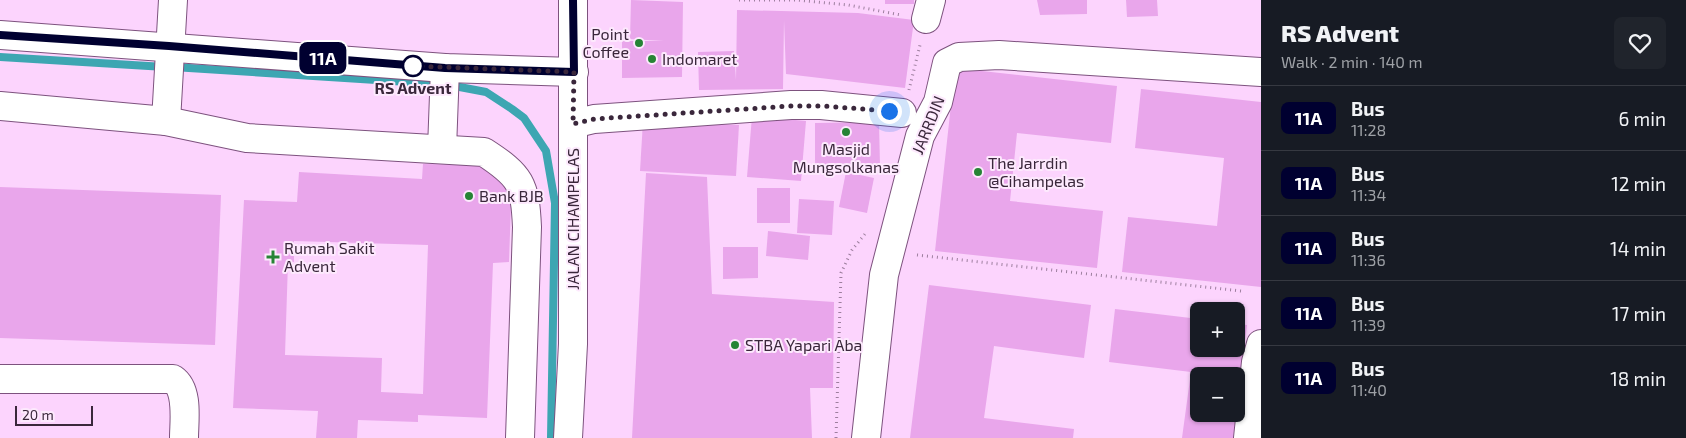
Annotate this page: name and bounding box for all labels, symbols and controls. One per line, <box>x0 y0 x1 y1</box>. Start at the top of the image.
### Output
button: heart <box>1614 17 1666 69</box>
text: RS Advent <box>1281 18 1399 47</box>
place label: Point Coffee <box>582 24 629 61</box>
marker: Point Coffee <box>633 37 645 49</box>
line badge: 11A <box>294 42 352 74</box>
text: 11A <box>309 47 337 69</box>
place label: Indomaret <box>662 49 737 68</box>
text: Walk · 2 min · 140 m <box>1281 52 1423 71</box>
marker: Indomaret <box>646 53 658 65</box>
marker: RS Advent <box>402 55 424 77</box>
place label: RS Advent <box>375 78 452 97</box>
street label: JARRDIN <box>907 93 948 157</box>
text: Bus <box>1351 97 1385 120</box>
your location <box>877 99 902 124</box>
text: 11A <box>1295 107 1322 129</box>
text: 6 min <box>1618 107 1666 130</box>
text: 11:28 <box>1351 120 1386 139</box>
marker: Masjid Mungsolkanas <box>840 126 852 138</box>
place label: Masjid Mungsolkanas <box>793 139 899 176</box>
street label: JALAN CIHAMPELAS <box>563 148 582 290</box>
place label: The Jarrdin @Cihampelas <box>988 153 1084 190</box>
text: Bus <box>1351 162 1385 185</box>
marker: The Jarrdin @Cihampelas <box>972 166 984 178</box>
text: 11A <box>1295 172 1322 194</box>
text: 12 min <box>1611 172 1666 195</box>
text: 11:34 <box>1351 185 1386 204</box>
place label: Bank BJB <box>479 186 544 205</box>
marker: Bank BJB <box>463 190 475 202</box>
text: Bus <box>1351 227 1385 250</box>
text: 11A <box>1295 237 1322 259</box>
text: 14 min <box>1610 237 1666 260</box>
place label: Rumah Sakit Advent <box>284 238 375 275</box>
marker: Rumah Sakit Advent <box>266 250 280 264</box>
text: 11:36 <box>1351 250 1386 269</box>
text: Bus <box>1351 292 1385 315</box>
map controls <box>1190 302 1245 422</box>
button: + <box>1190 302 1245 357</box>
text: 11A <box>1295 302 1322 324</box>
text: 17 min <box>1612 302 1666 325</box>
text: 11:39 <box>1351 315 1386 334</box>
place label: STBA Yapari Aba <box>745 335 862 354</box>
marker: STBA Yapari Aba <box>729 339 741 351</box>
text: Bus <box>1351 357 1385 380</box>
button: − <box>1190 367 1245 422</box>
text: 11A <box>1295 367 1322 389</box>
text: 18 min <box>1610 367 1666 390</box>
text: 11:40 <box>1351 380 1387 399</box>
scale bar <box>15 403 92 426</box>
text: 20 m <box>22 406 54 423</box>

